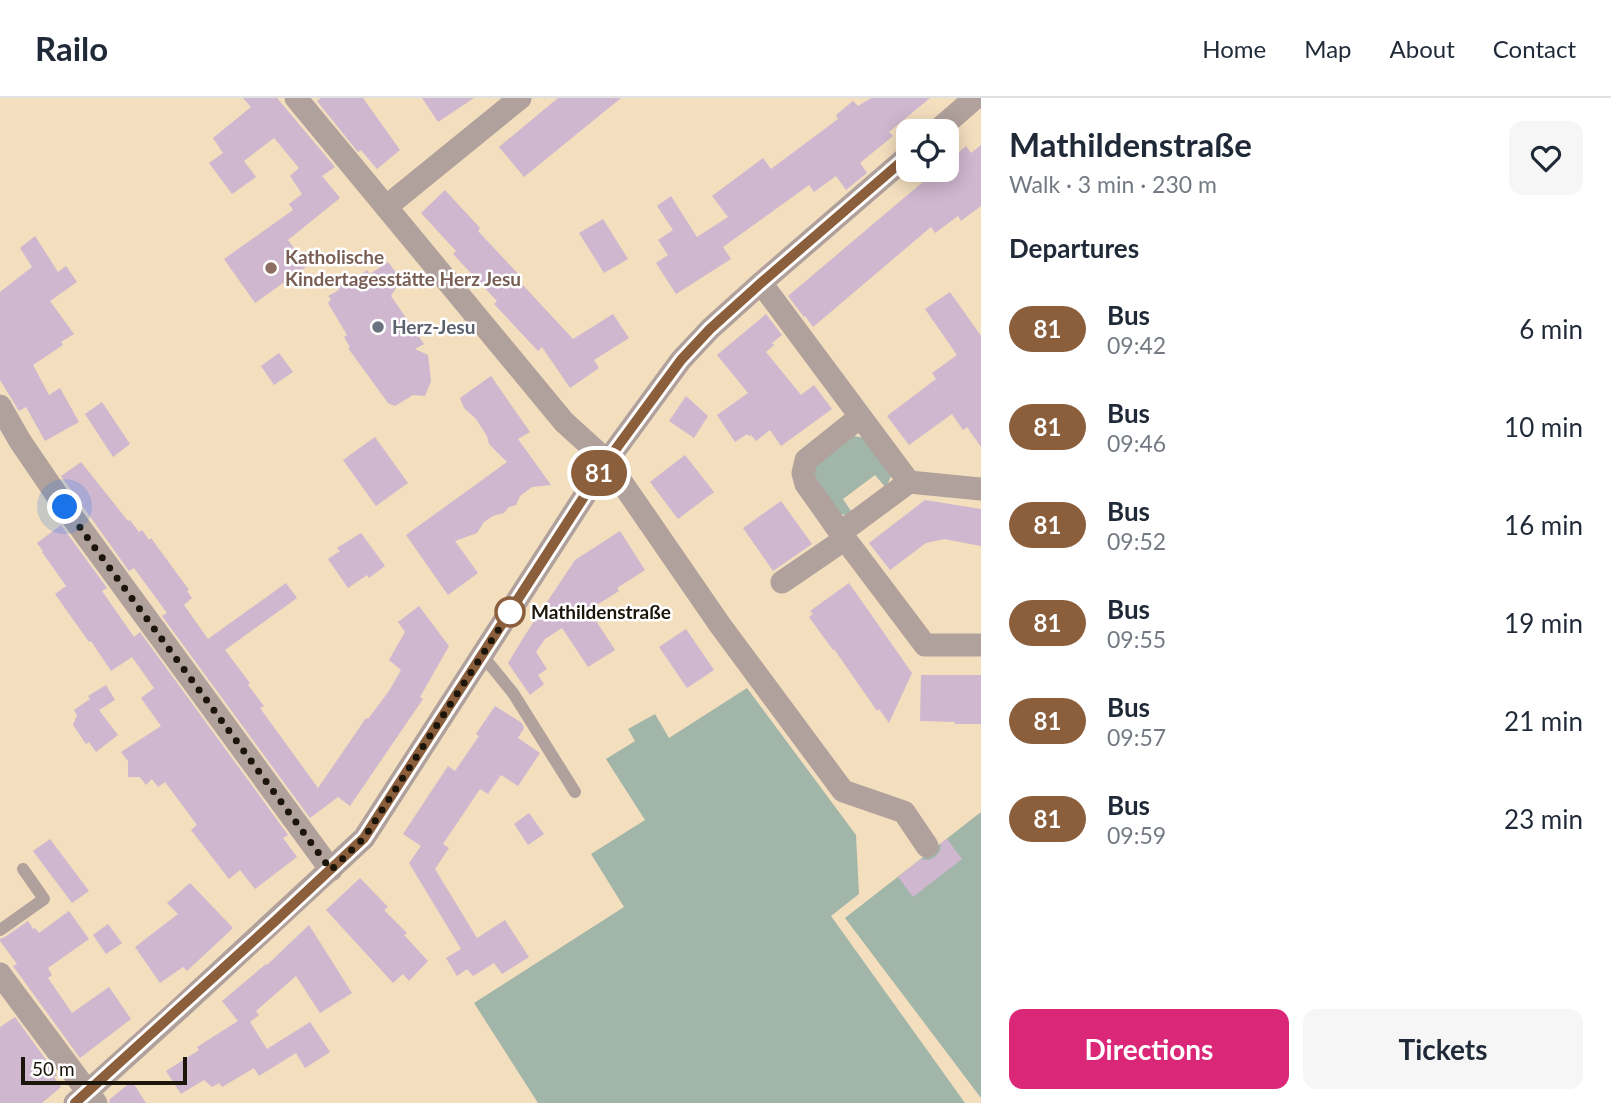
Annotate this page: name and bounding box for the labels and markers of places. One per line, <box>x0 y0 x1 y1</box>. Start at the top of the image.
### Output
place label: Katholische Kindertagesstätte Herz Jesu <box>285 245 521 290</box>
marker: Katholische Kindertagesstätte Herz Jesu <box>263 260 279 276</box>
place label: Herz-Jesu <box>392 315 475 338</box>
marker: Herz-Jesu <box>370 319 386 335</box>
marker: Mathildenstraße <box>495 597 525 627</box>
place label: Mathildenstraße <box>531 600 671 623</box>

